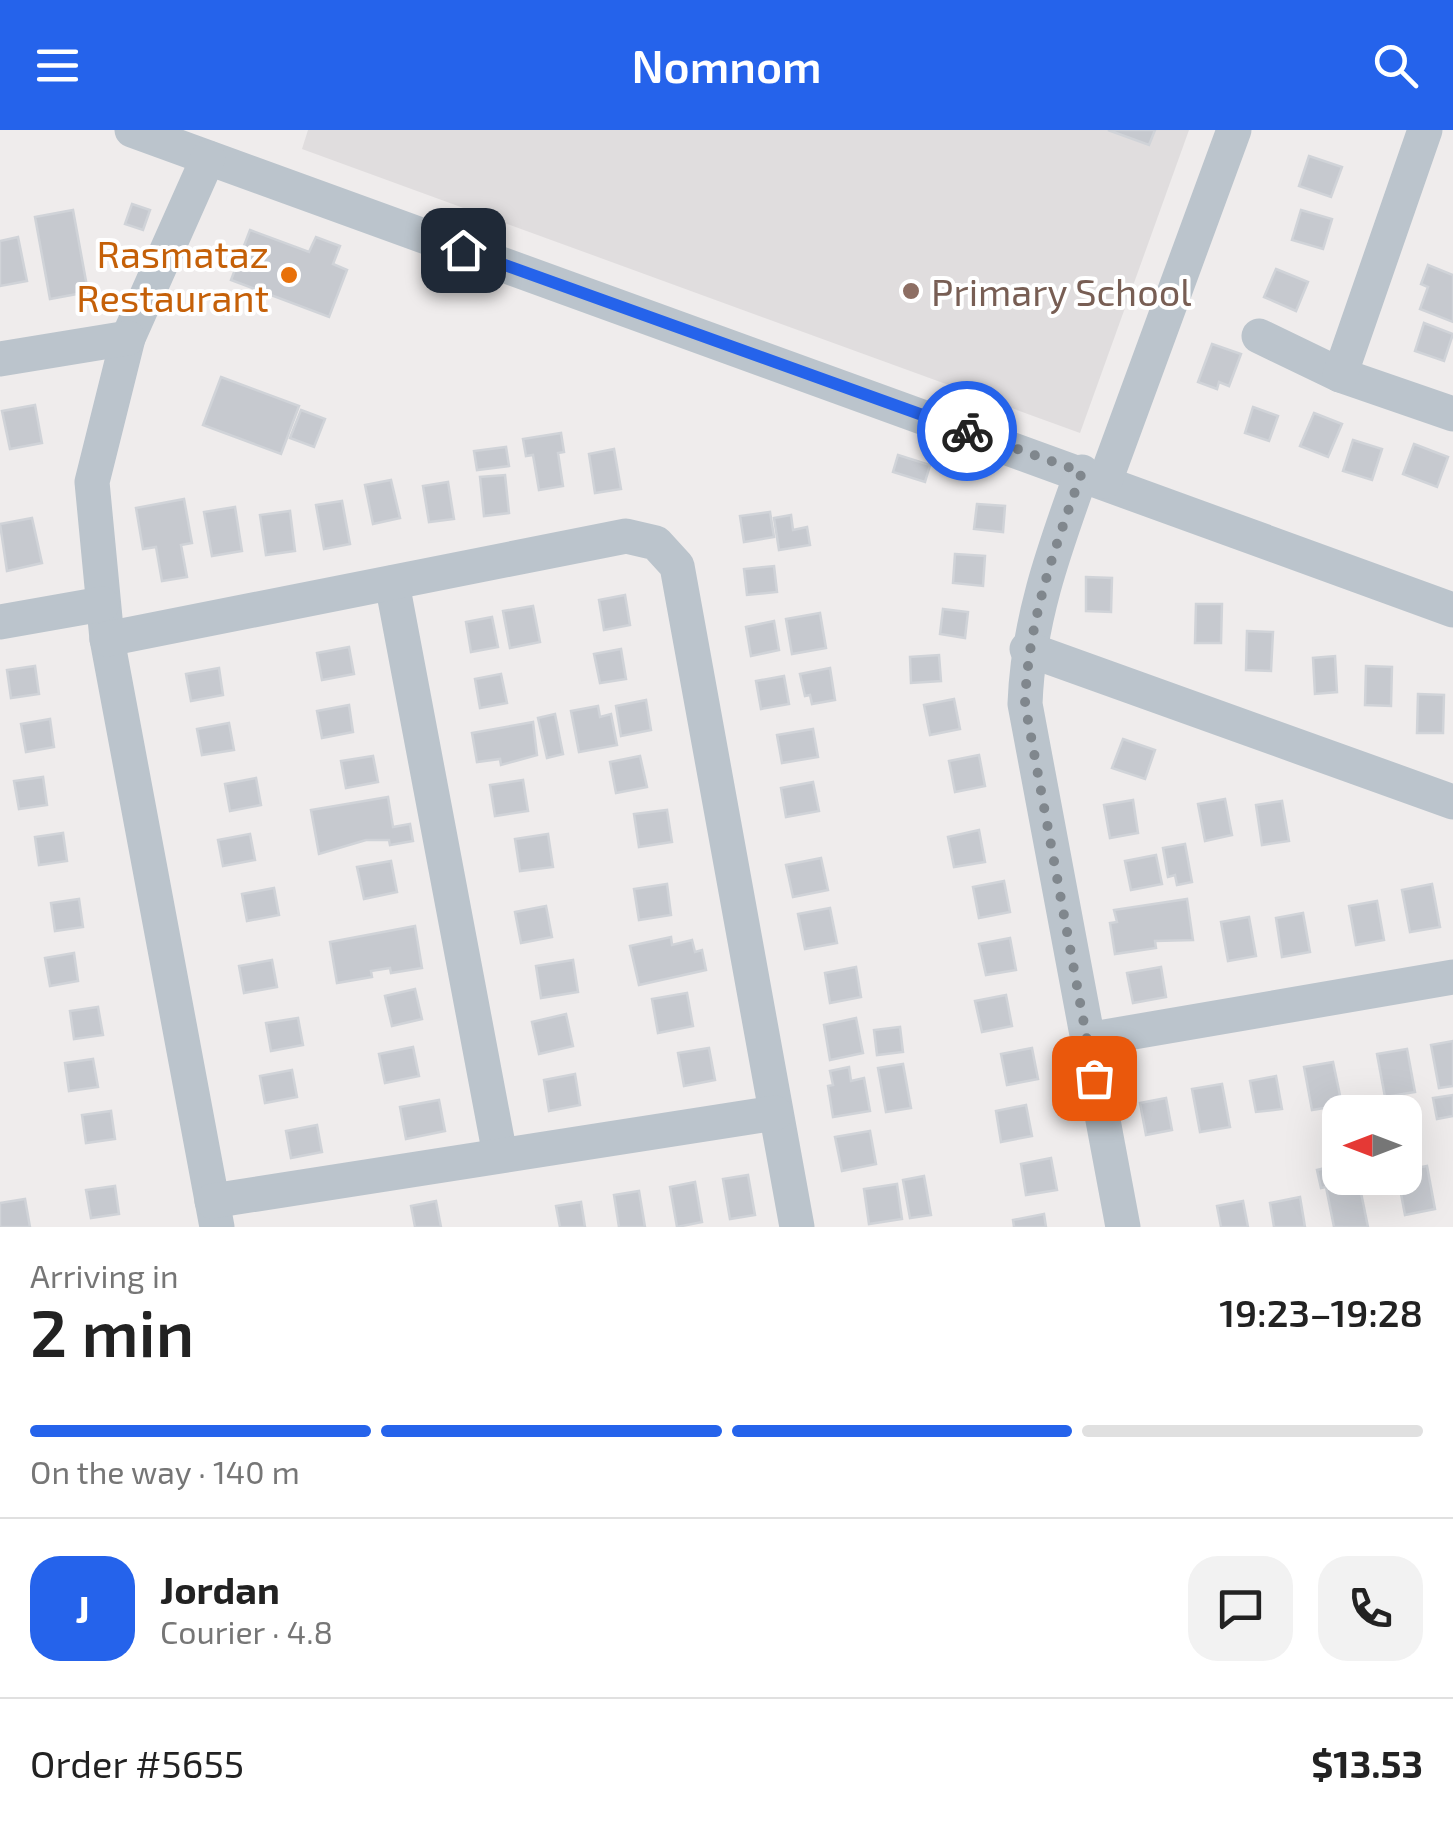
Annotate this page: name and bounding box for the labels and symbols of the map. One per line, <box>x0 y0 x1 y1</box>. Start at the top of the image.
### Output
pin <box>421 208 506 293</box>
place label: Rasmataz Restaurant <box>76 230 269 320</box>
marker: Rasmataz Restaurant <box>278 264 300 286</box>
place label: Primary School <box>931 268 1192 314</box>
marker: Primary School <box>900 280 922 302</box>
courier <box>917 381 1017 481</box>
pin <box>1052 1036 1137 1121</box>
north arrow <box>1322 1095 1422 1195</box>

